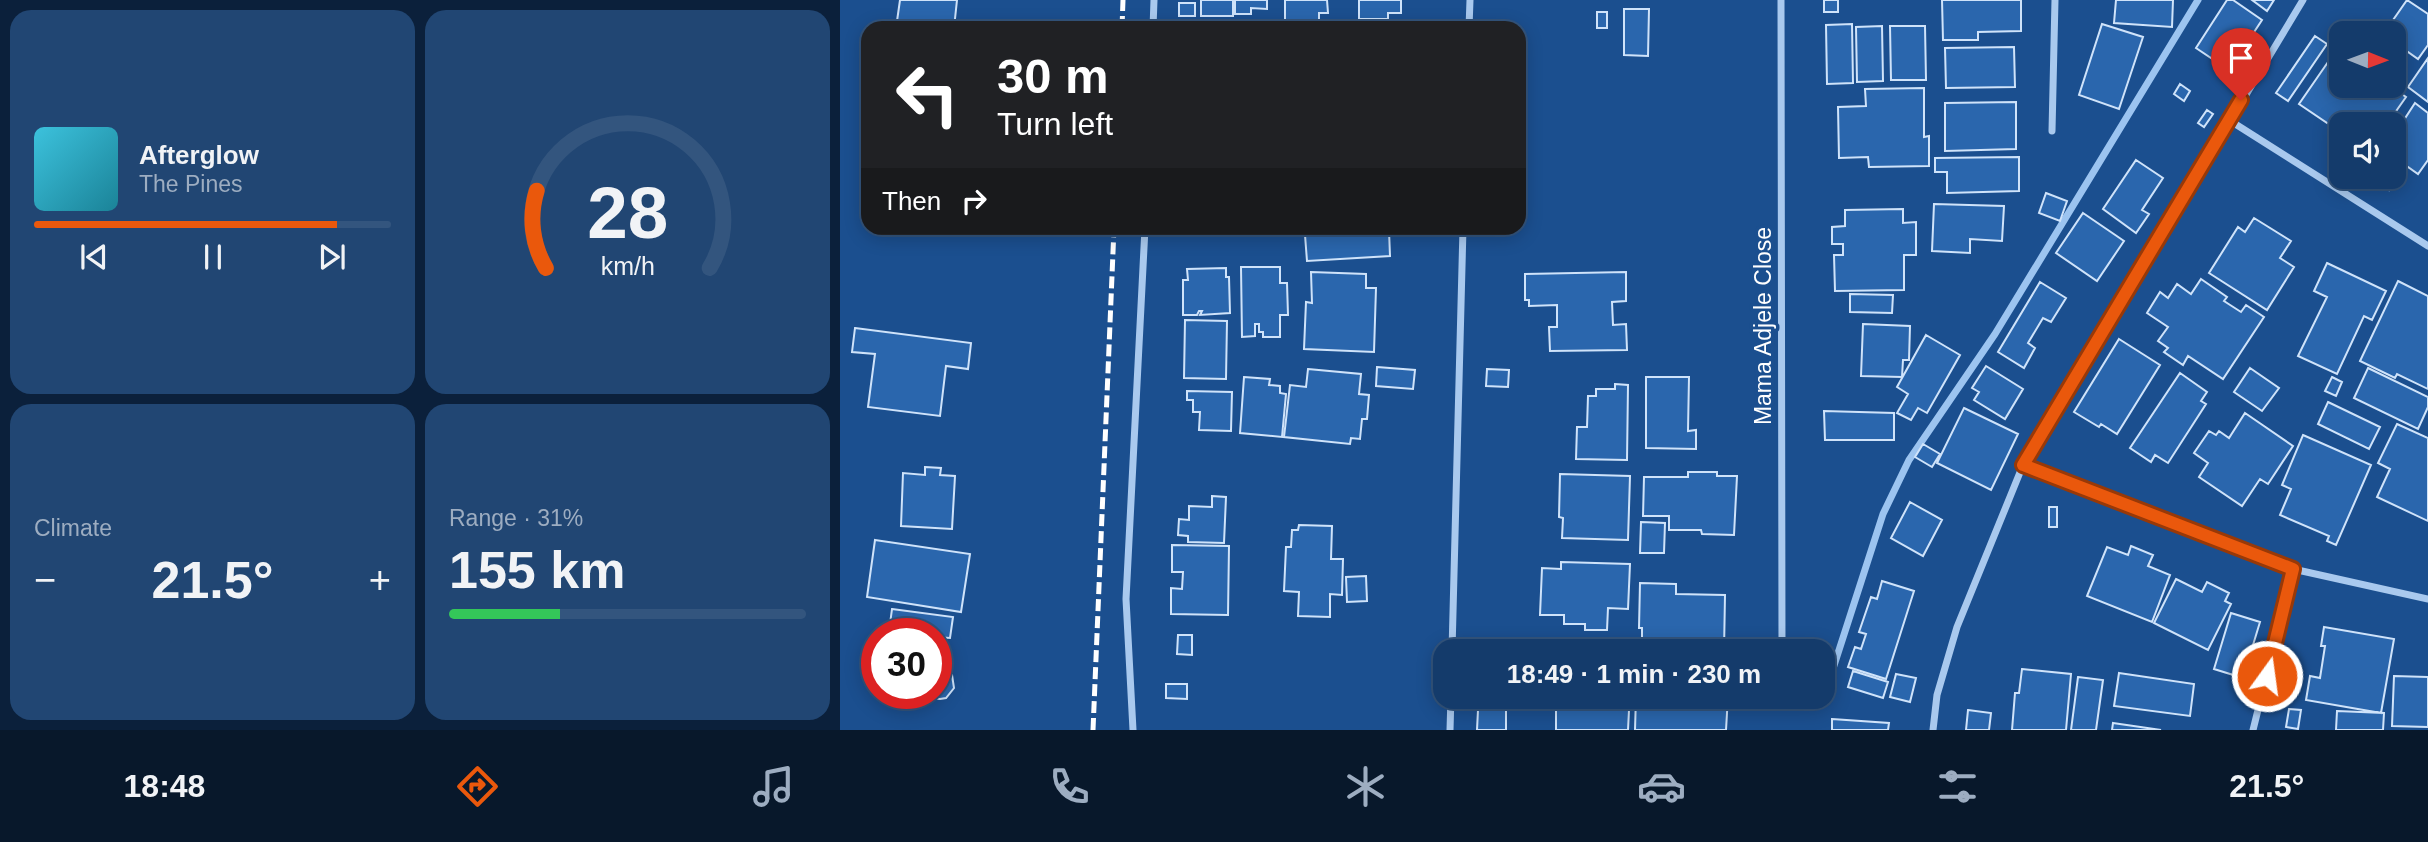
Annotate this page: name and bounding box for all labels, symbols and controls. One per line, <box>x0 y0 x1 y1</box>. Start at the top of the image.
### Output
north arrow <box>2329 21 2406 98</box>
map controls <box>2329 21 2406 189</box>
pin <box>2211 28 2271 100</box>
icon: arrive <box>2222 39 2260 77</box>
icon: left <box>882 49 973 140</box>
text: 30 m <box>997 49 1109 103</box>
text: Turn left <box>997 106 1113 142</box>
button: sound <box>2329 112 2406 189</box>
text: Afterglow <box>139 140 259 170</box>
text: The Pines <box>139 171 243 197</box>
text: 28 <box>587 172 668 253</box>
icon: right <box>955 182 993 220</box>
text: Then <box>882 186 941 216</box>
street label: Mama Adjele Close <box>1750 227 1776 425</box>
icon: previous <box>75 238 113 276</box>
icon: pause <box>194 238 232 276</box>
icon: next <box>313 238 351 276</box>
text: km/h <box>600 252 655 280</box>
text: Range · 31% <box>449 505 583 531</box>
text: Climate <box>34 515 112 541</box>
text: 155 km <box>449 541 625 599</box>
text: 21.5° <box>151 551 274 609</box>
text: − <box>34 559 56 601</box>
text: + <box>369 559 391 601</box>
speed limit sign: 30 <box>861 618 952 709</box>
position arrow <box>2230 639 2304 713</box>
text: 18:49 · 1 min · 230 m <box>1507 659 1761 689</box>
icon: directions <box>453 762 502 811</box>
icon: music <box>749 762 798 811</box>
icon: phone <box>1045 762 1094 811</box>
icon: climate <box>1341 762 1390 811</box>
icon: car <box>1637 762 1686 811</box>
icon: filters <box>1933 762 1982 811</box>
text: 18:48 <box>124 768 205 804</box>
text: 21.5° <box>2229 768 2304 804</box>

